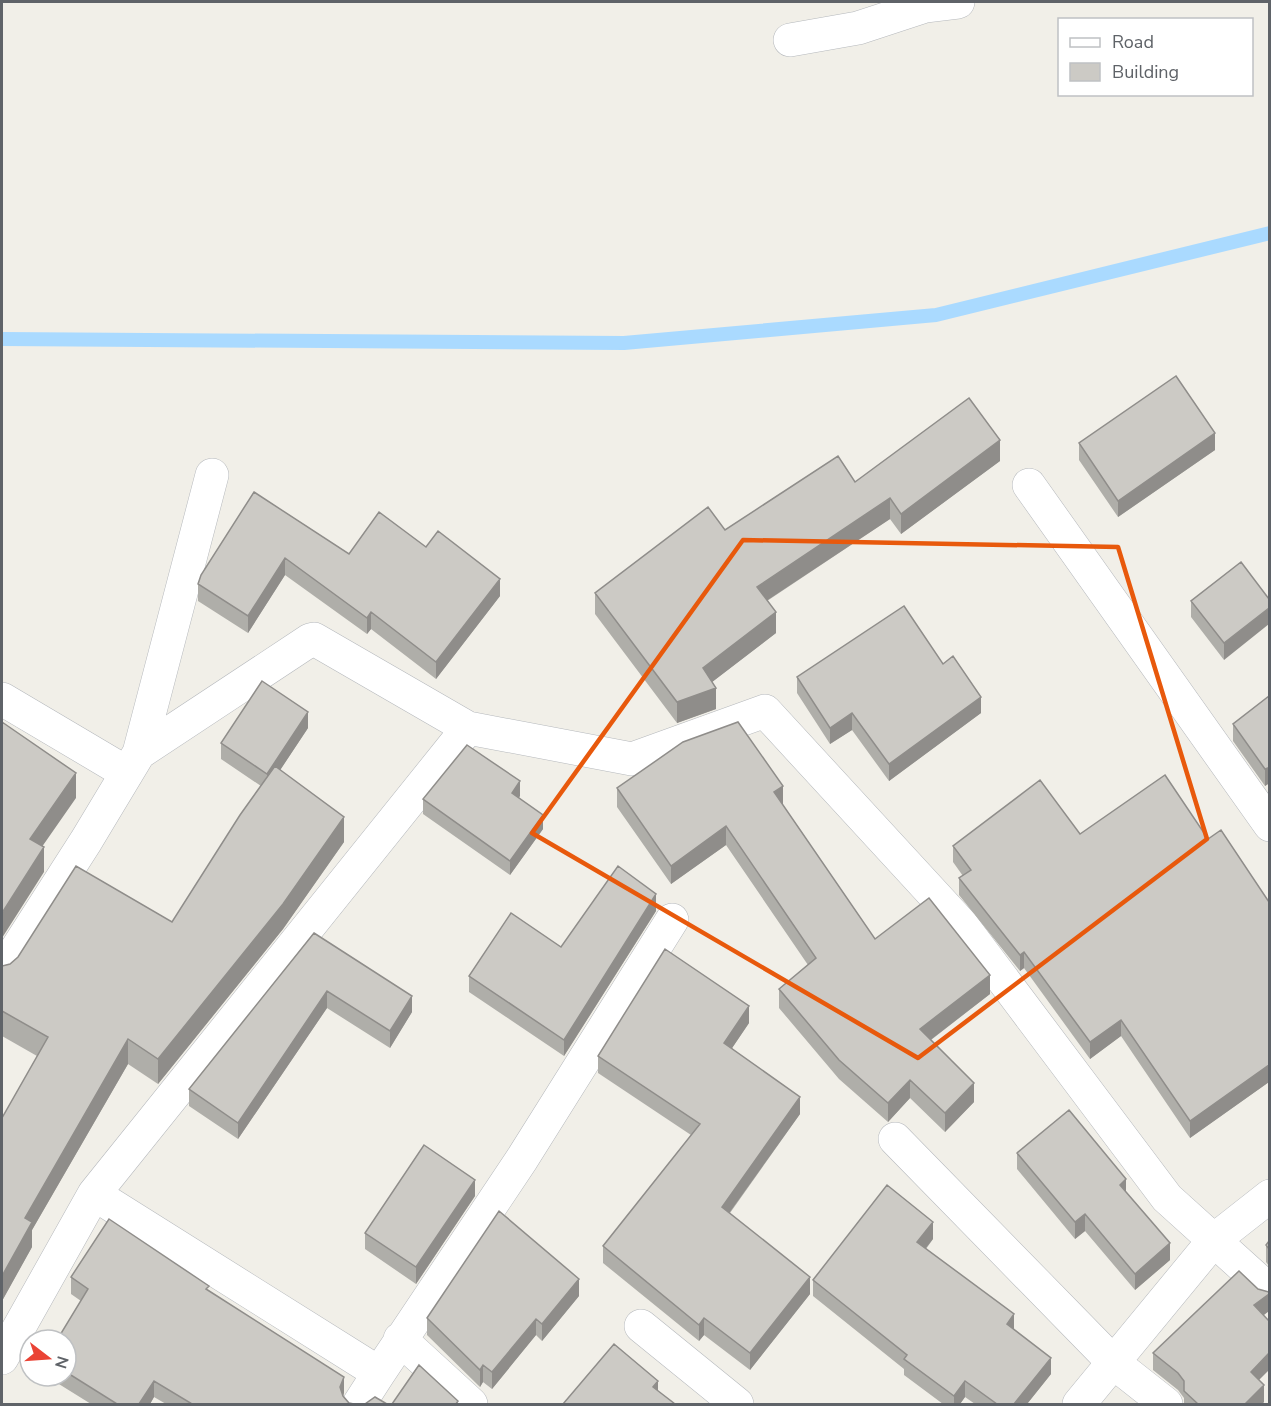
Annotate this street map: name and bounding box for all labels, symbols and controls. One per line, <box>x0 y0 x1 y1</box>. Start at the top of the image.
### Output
legend <box>1058 18 1253 96</box>
text: Road <box>1112 30 1154 54</box>
text: Building <box>1112 60 1179 84</box>
north arrow <box>18 1328 78 1388</box>
text: N <box>49 1353 74 1371</box>

